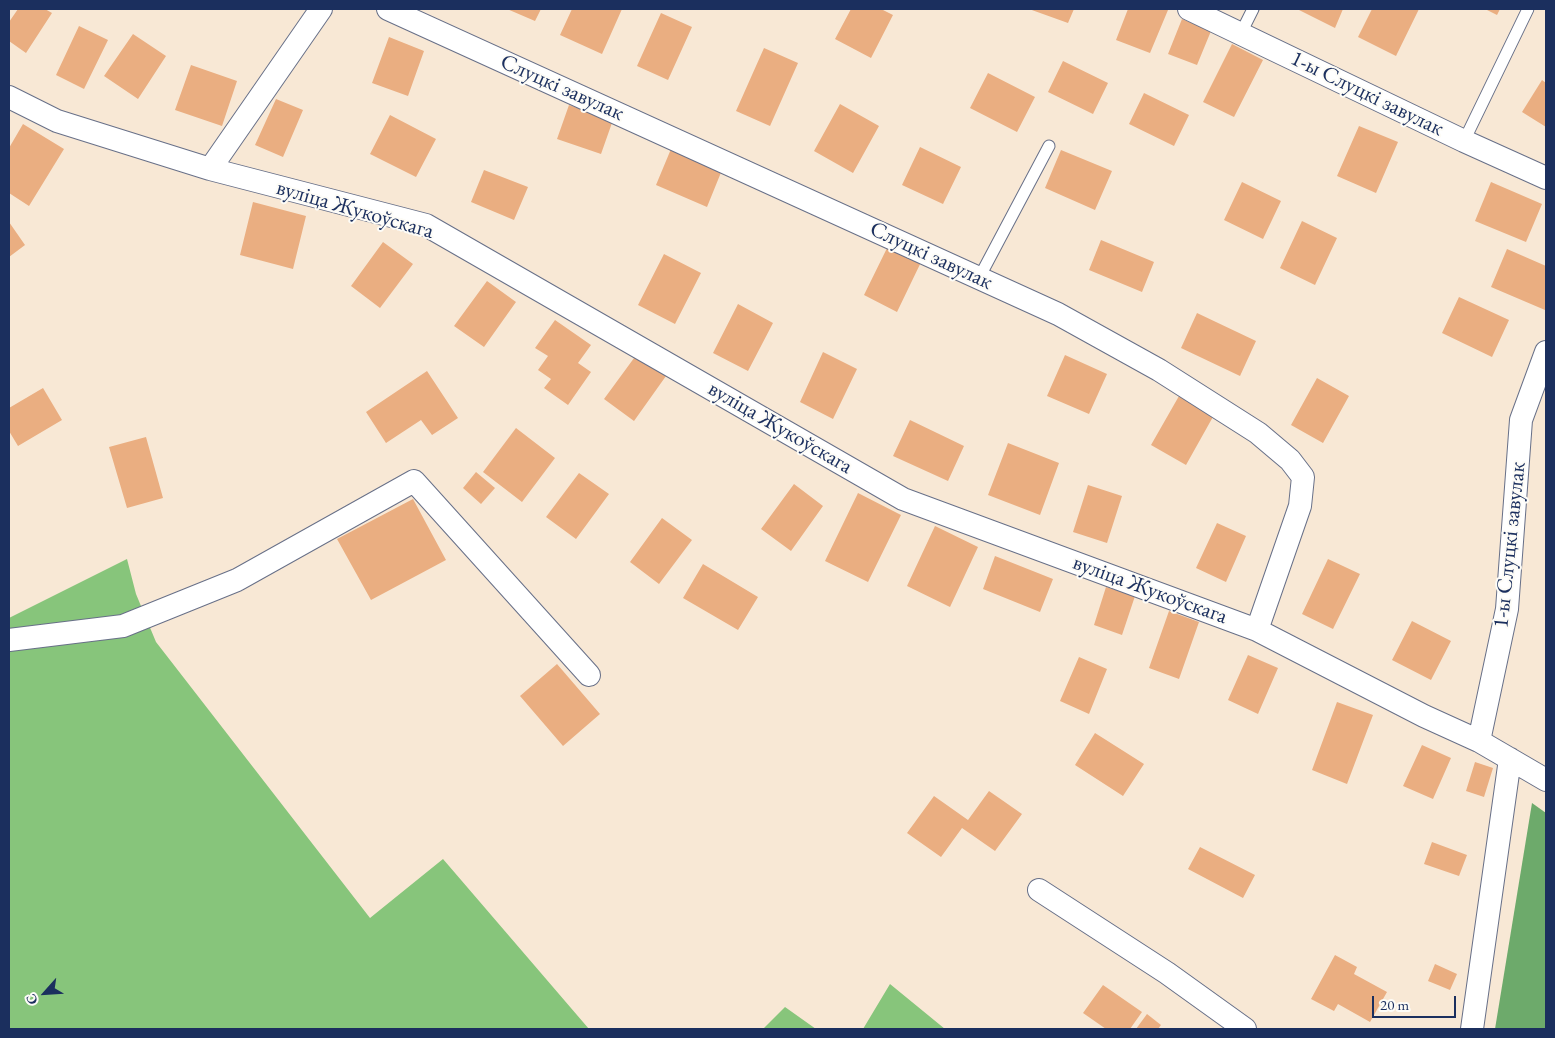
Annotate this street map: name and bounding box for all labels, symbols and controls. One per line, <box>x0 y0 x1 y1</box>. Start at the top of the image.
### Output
street label: 1-ы Слуцкі завулак <box>1286 46 1448 142</box>
street label: Слуцкі завулак <box>496 49 628 127</box>
street label: вуліца Жукоўскага <box>273 175 437 245</box>
street label: Слуцкі завулак <box>865 216 997 296</box>
street label: вуліца Жукоўскага <box>703 376 857 480</box>
street label: 1-ы Слуцкі завулак <box>1488 461 1532 629</box>
street label: вуліца Жукоўскага <box>1069 550 1231 630</box>
north arrow <box>20 968 70 1018</box>
scale bar <box>1375 986 1459 1018</box>
text: С <box>21 991 42 1008</box>
text: 20 m <box>1380 995 1409 1014</box>

